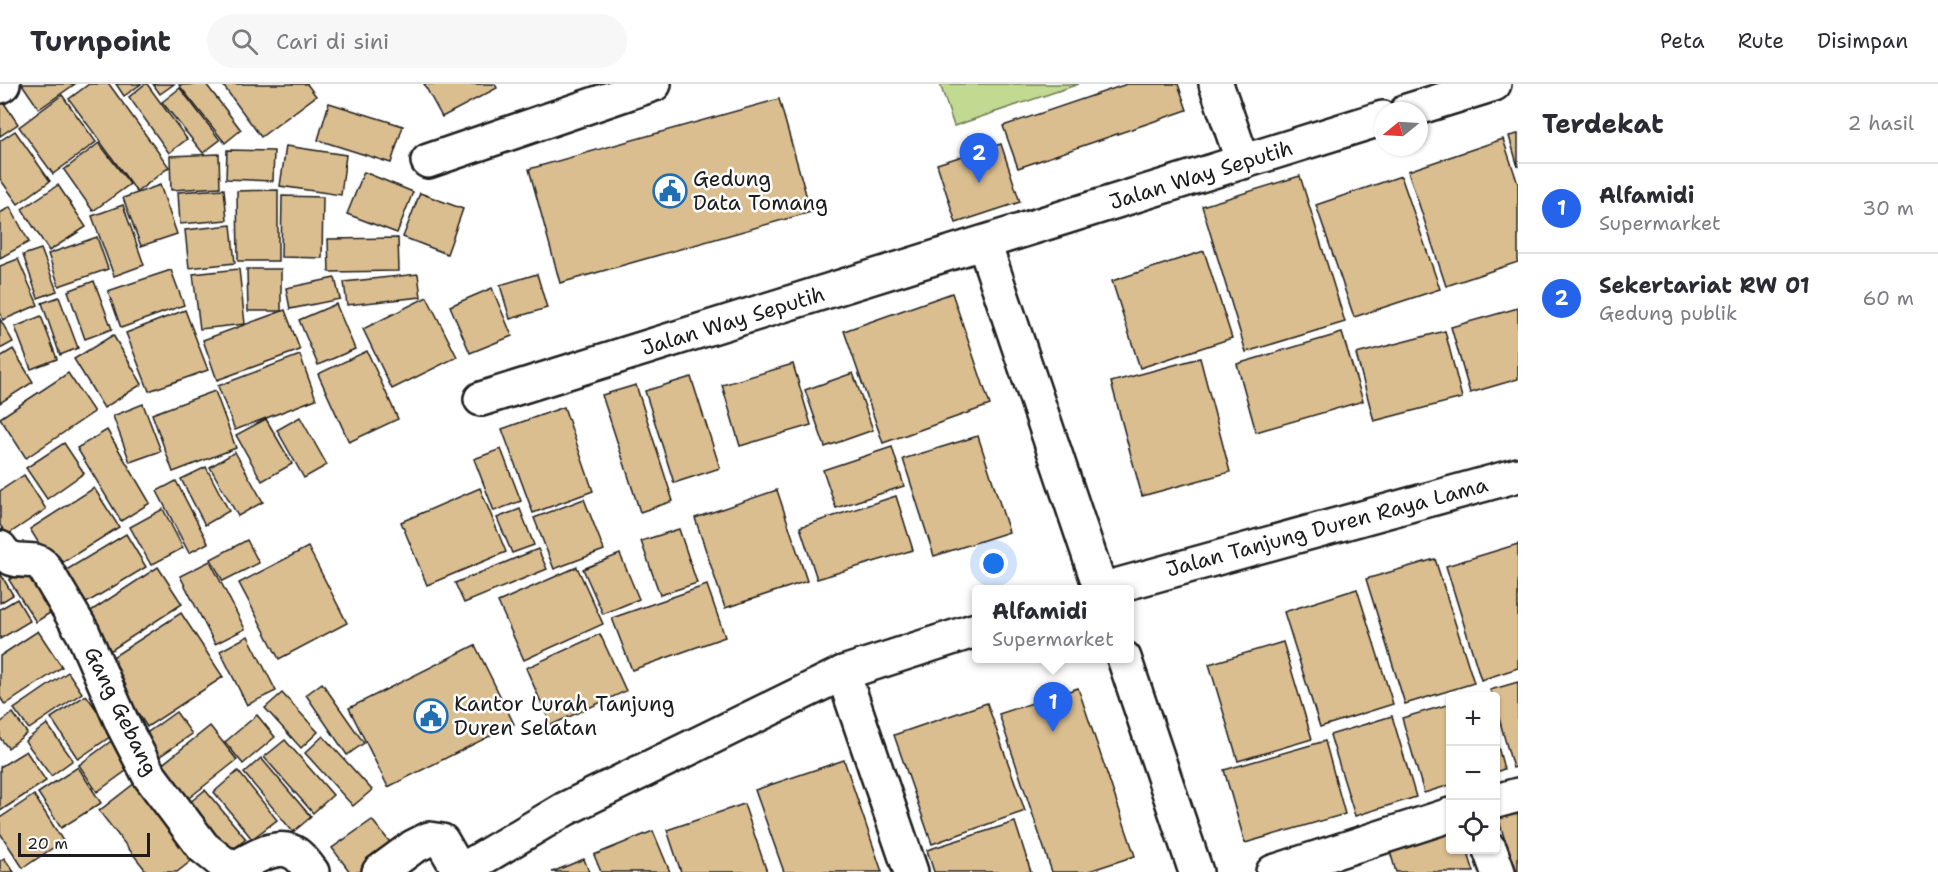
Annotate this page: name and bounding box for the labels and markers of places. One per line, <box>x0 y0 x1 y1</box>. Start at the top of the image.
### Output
pin: 2 <box>960 134 998 183</box>
place label: Gedung Data Tomang <box>693 165 828 217</box>
public building icon: Gedung Data Tomang <box>652 173 688 209</box>
pin: 1 <box>1034 682 1072 732</box>
place label: Kantor Lurah Tanjung Duren Selatan <box>454 690 675 742</box>
public building icon: Kantor Lurah Tanjung Duren Selatan <box>413 698 449 734</box>

